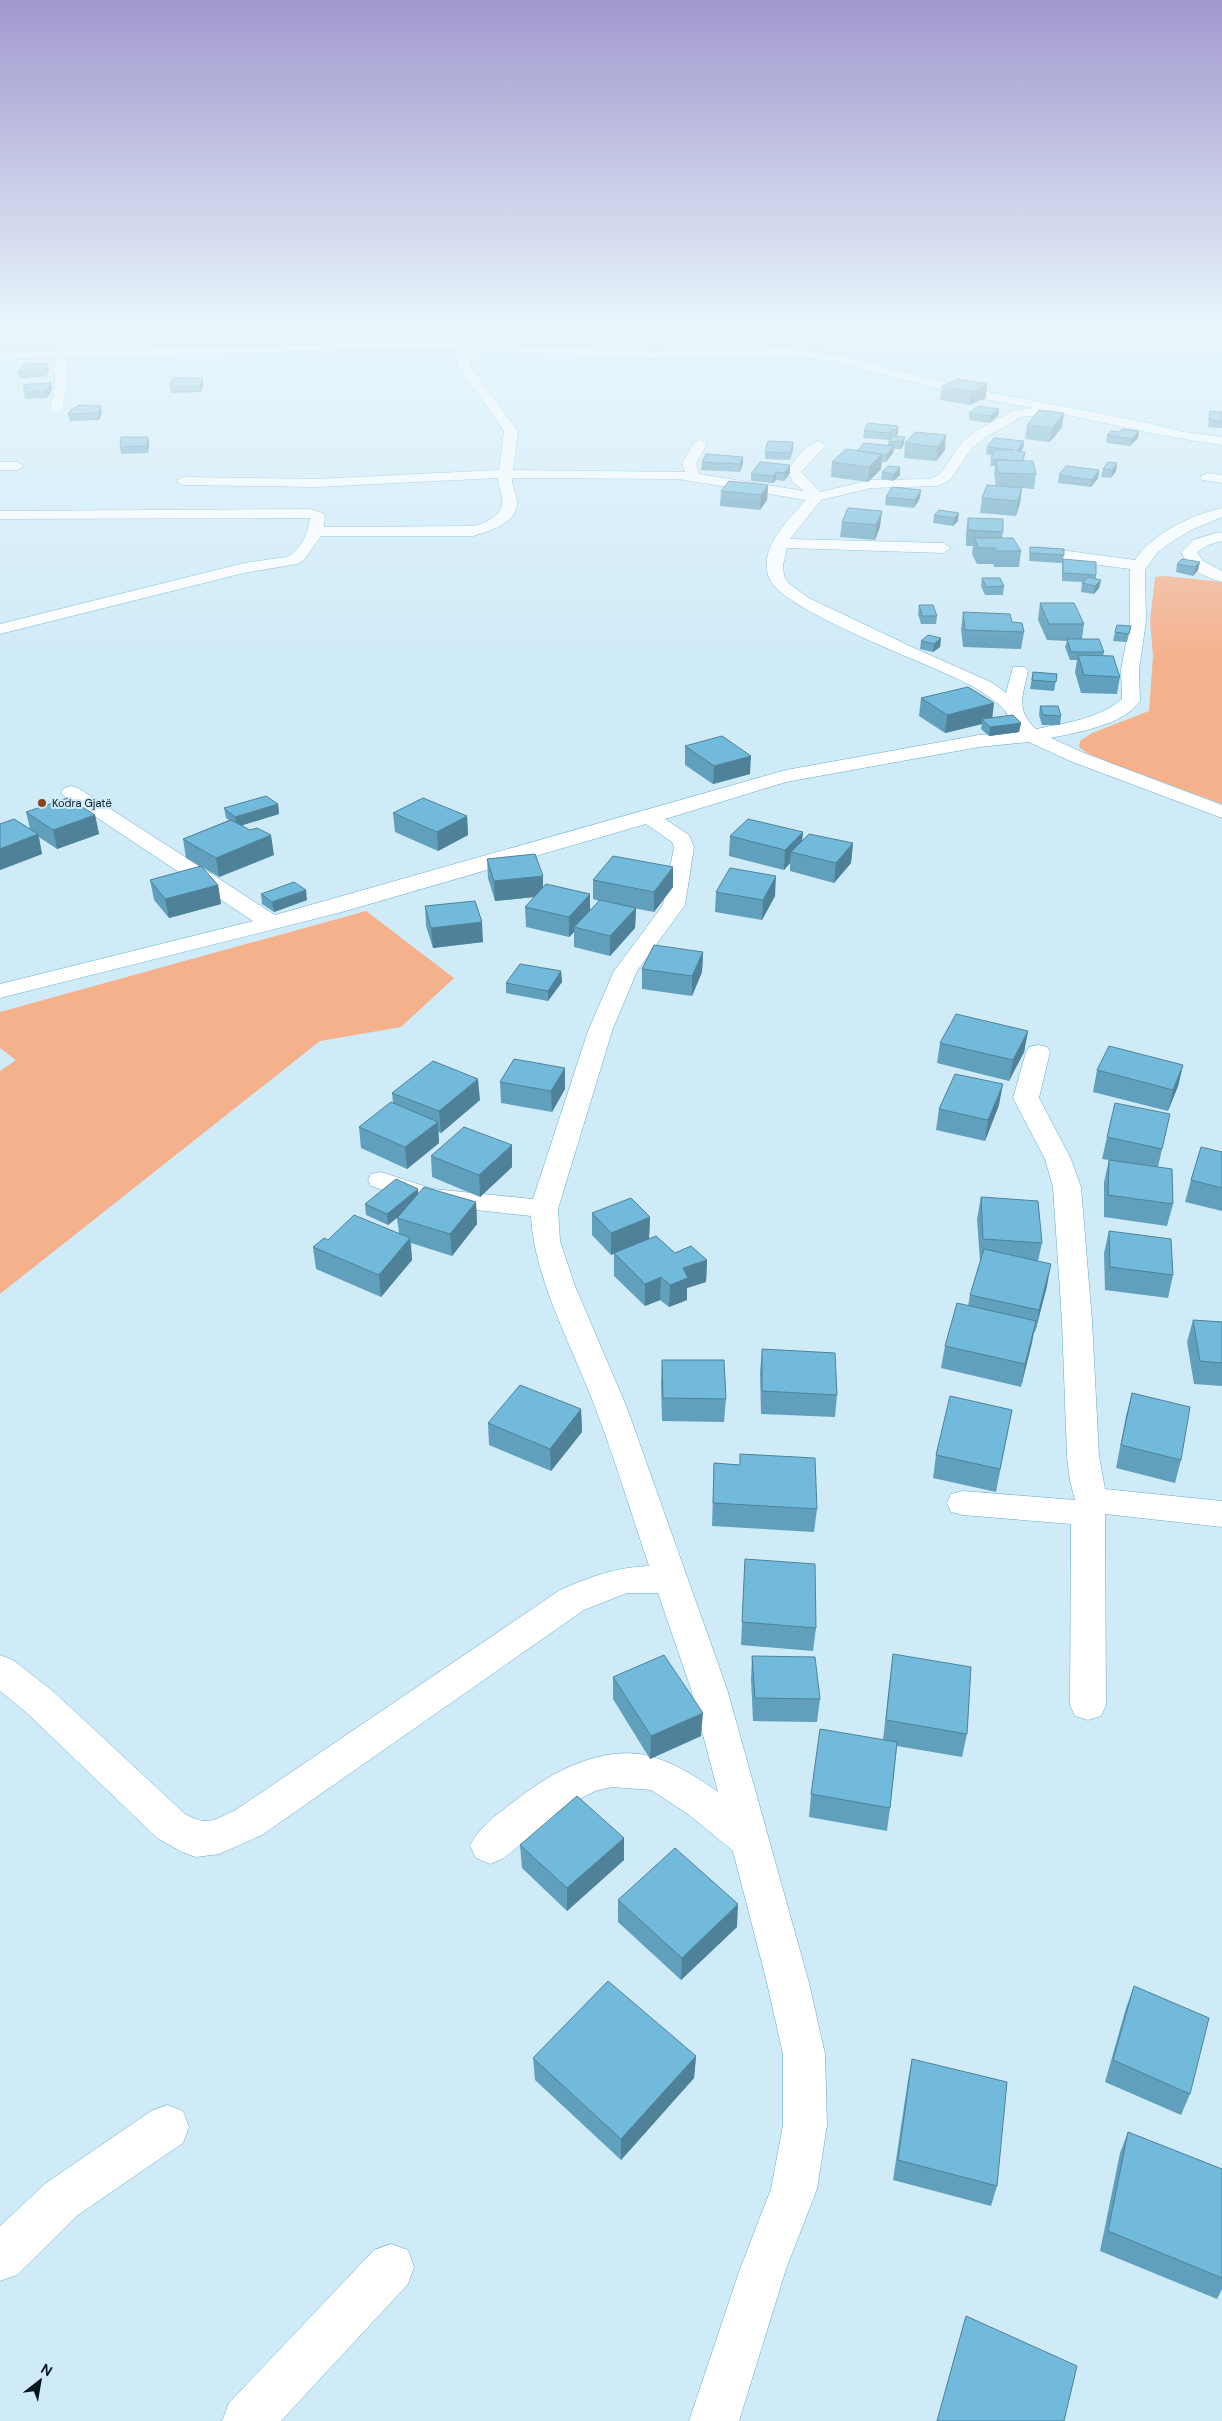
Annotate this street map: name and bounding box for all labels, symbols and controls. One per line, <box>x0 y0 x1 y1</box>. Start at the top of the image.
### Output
place label: Kodra Gjatë <box>52 796 112 810</box>
marker: Kodra Gjatë <box>36 797 48 809</box>
north arrow <box>15 2356 65 2406</box>
text: N <box>38 2360 56 2380</box>

